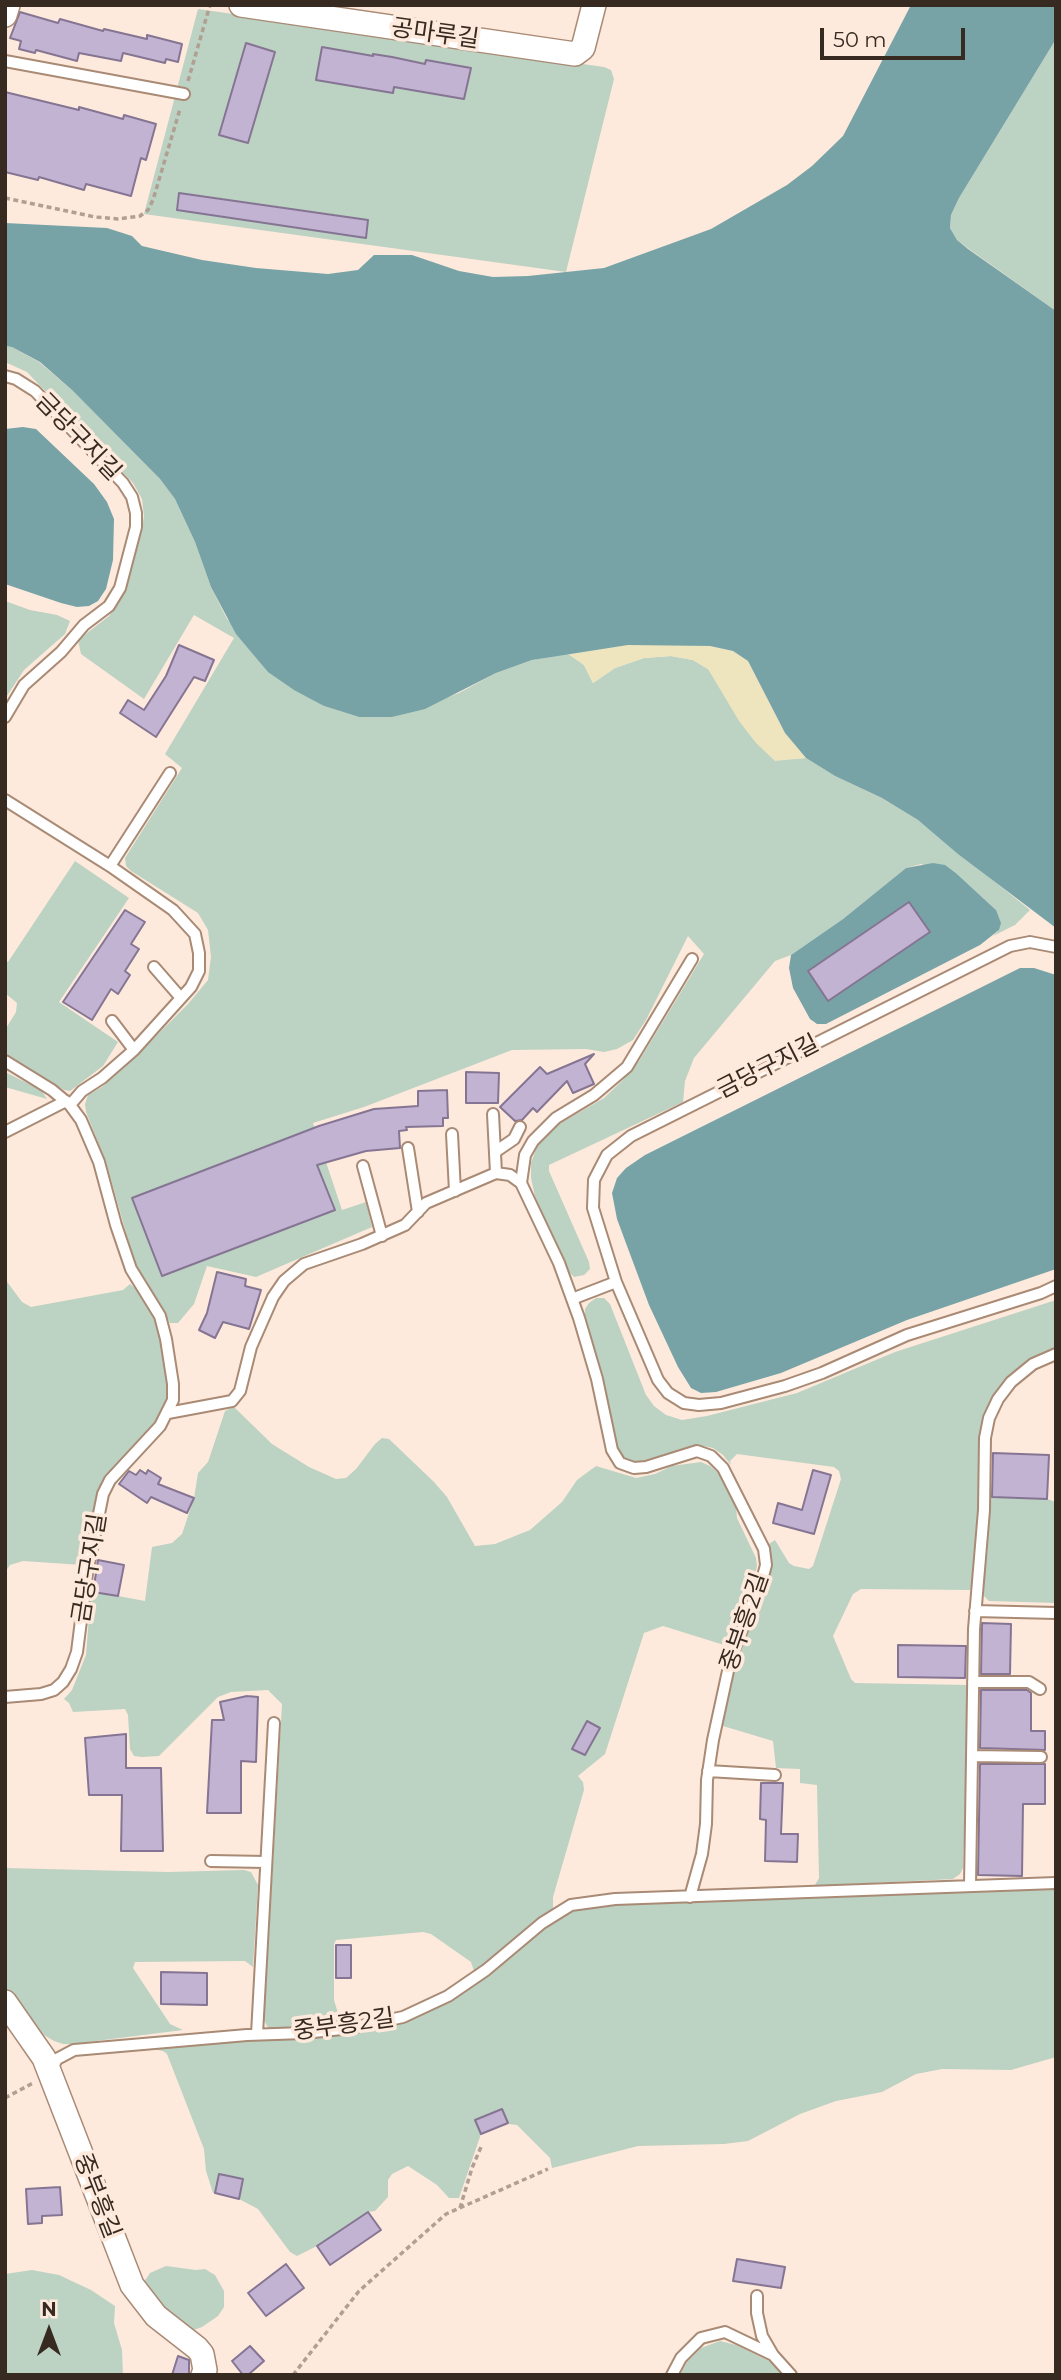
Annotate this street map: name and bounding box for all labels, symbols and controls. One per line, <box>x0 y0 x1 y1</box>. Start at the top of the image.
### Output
street label: 공마루길 <box>389 14 481 54</box>
scale bar <box>823 14 968 58</box>
text: 50 m <box>833 27 887 52</box>
street label: 금당구지길 <box>29 387 127 487</box>
street label: 금당구지길 <box>712 1029 824 1105</box>
street label: 금당구지길 <box>67 1511 113 1625</box>
street label: 중부흥2길 <box>715 1569 775 1675</box>
street label: 중부흥2길 <box>292 2004 396 2046</box>
street label: 중부흥길 <box>68 2150 126 2242</box>
north arrow <box>14 2296 84 2366</box>
text: N <box>41 2298 57 2321</box>

